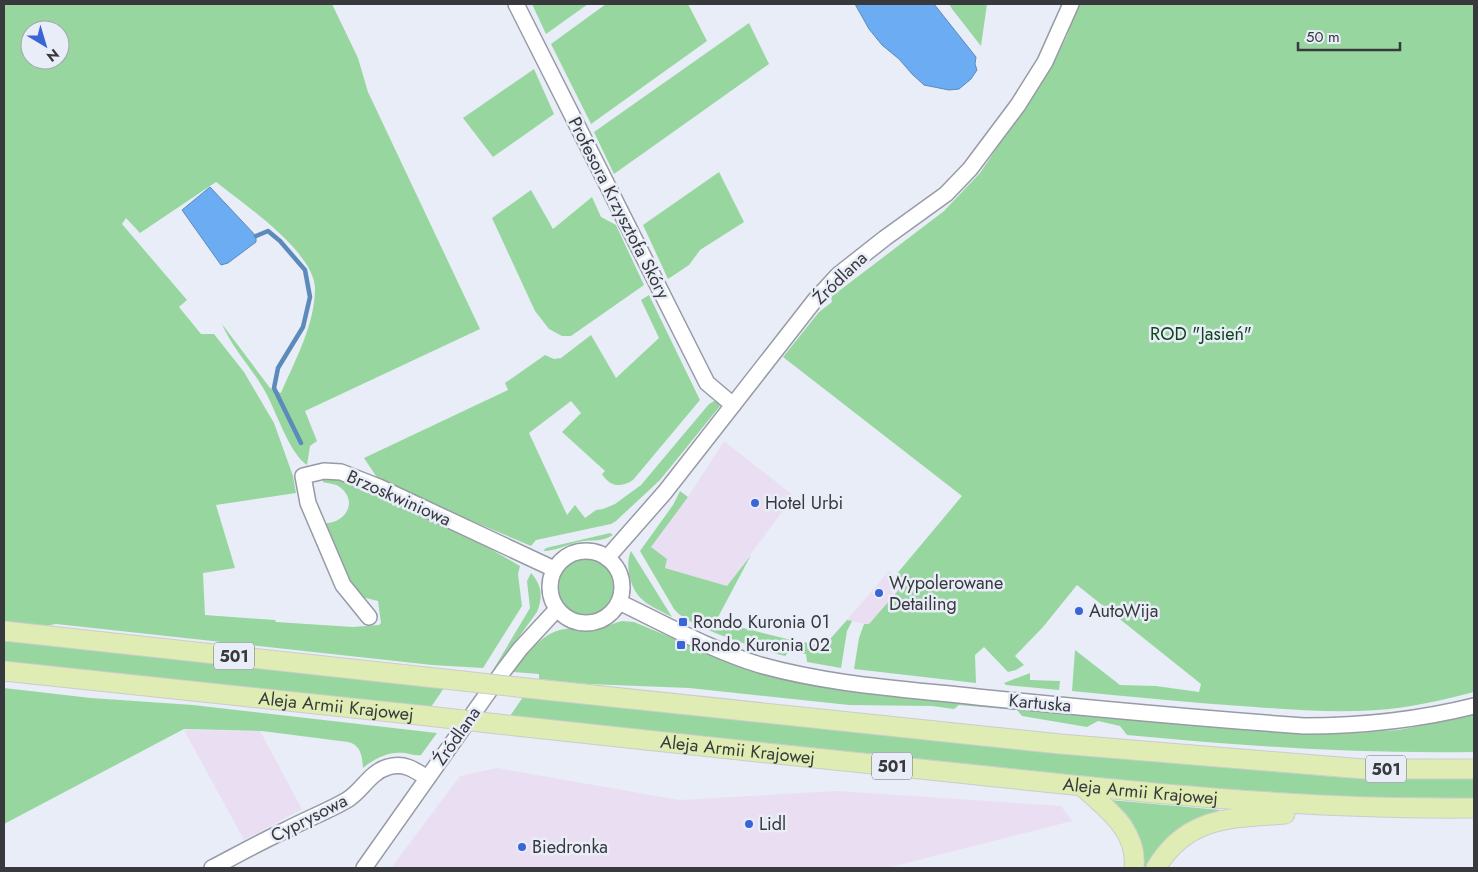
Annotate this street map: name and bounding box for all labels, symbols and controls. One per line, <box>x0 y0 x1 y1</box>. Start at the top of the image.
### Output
north arrow <box>20 20 70 70</box>
scale bar <box>1298 20 1400 52</box>
text: 50 m <box>1306 26 1340 48</box>
text: N <box>42 44 64 67</box>
street label: Profesora Krzysztofa Skóry <box>562 112 676 304</box>
street label: Źródlana <box>807 245 873 311</box>
park label: ROD "Jasień" <box>1150 321 1252 347</box>
street label: Brzoskwiniowa <box>343 463 455 533</box>
place label: Hotel Urbi <box>765 490 843 516</box>
marker: Hotel Urbi <box>749 497 761 509</box>
place label: Wypolerowane Detailing <box>889 570 1003 617</box>
marker: Wypolerowane Detailing <box>873 587 885 599</box>
place label: AutoWija <box>1089 598 1158 624</box>
marker: AutoWija <box>1073 605 1085 617</box>
place label: Rondo Kuronia 01 <box>693 609 830 635</box>
marker: Rondo Kuronia 01 <box>677 616 689 628</box>
place label: Rondo Kuronia 02 <box>691 632 830 658</box>
marker: Rondo Kuronia 02 <box>675 639 687 651</box>
road number: 501 <box>214 642 254 669</box>
street label: Aleja Armii Krajowej <box>257 685 415 727</box>
street label: Kartuska <box>1008 687 1072 719</box>
street label: Źródlana <box>427 701 487 771</box>
street label: Aleja Armii Krajowej <box>659 729 816 771</box>
road number: 501 <box>872 752 912 779</box>
road number: 501 <box>1366 756 1406 782</box>
street label: Aleja Armii Krajowej <box>1062 771 1219 811</box>
street label: Cyprysowa <box>266 788 352 848</box>
place label: Lidl <box>759 811 786 837</box>
marker: Lidl <box>743 818 755 830</box>
place label: Biedronka <box>532 834 608 860</box>
marker: Biedronka <box>516 841 528 853</box>

